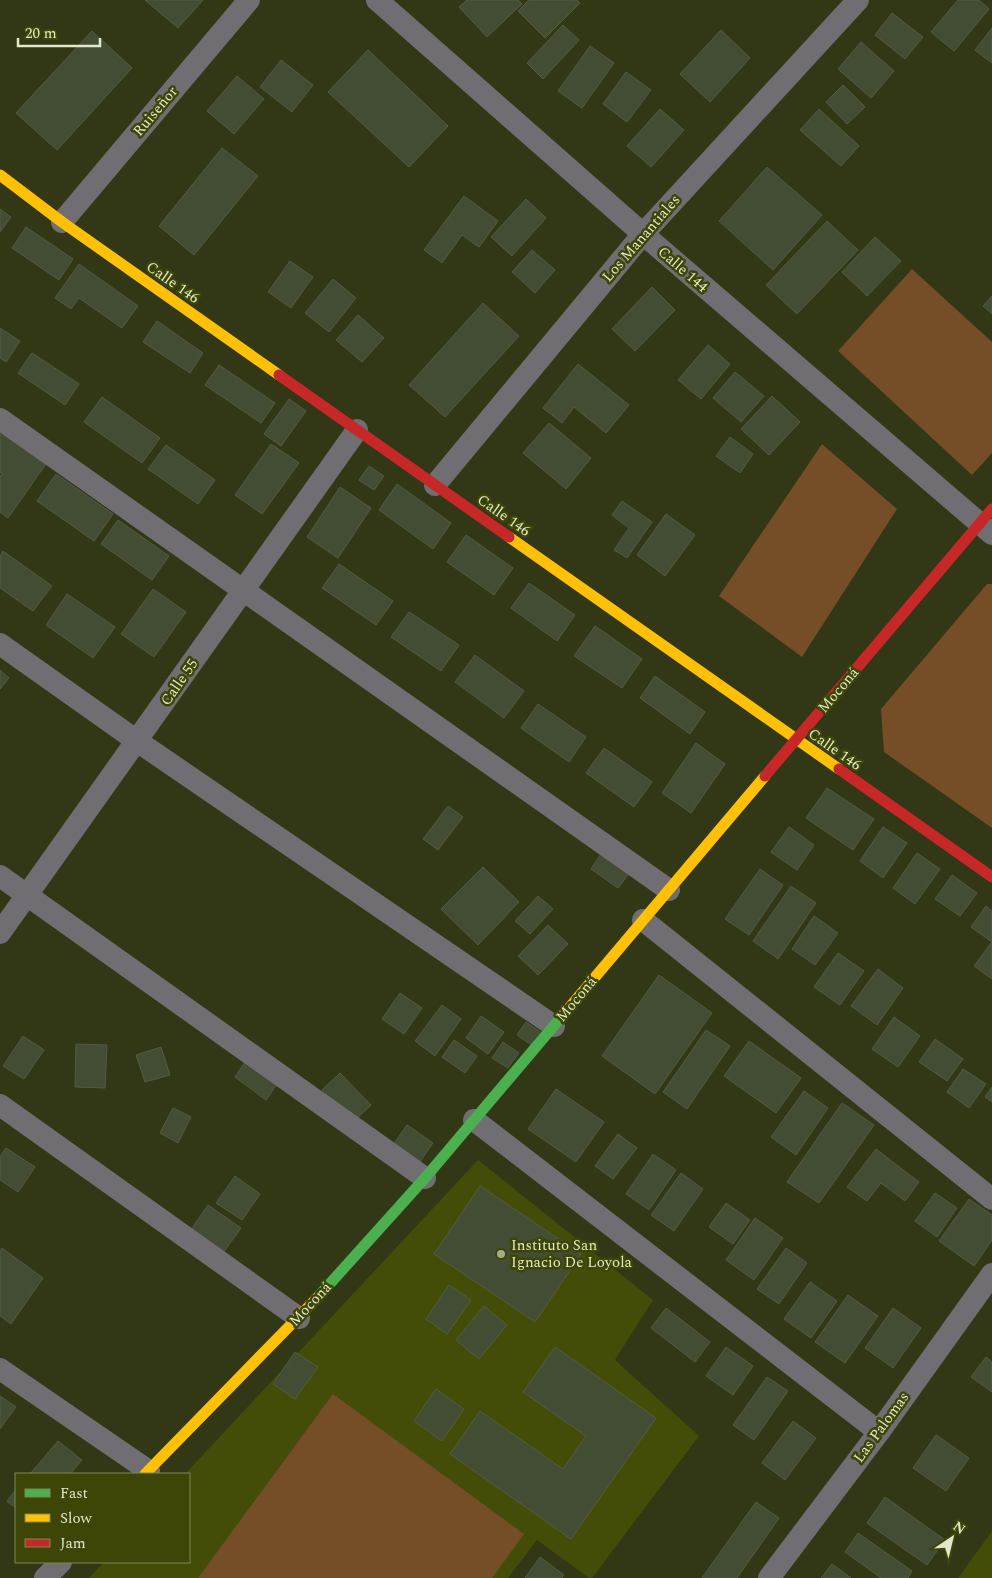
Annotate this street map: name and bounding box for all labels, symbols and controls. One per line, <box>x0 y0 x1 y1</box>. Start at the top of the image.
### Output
scale bar <box>18 15 100 47</box>
text: 20 m <box>25 22 57 45</box>
street label: Ruiseñor <box>127 81 183 142</box>
street label: Los Manantiales <box>597 189 686 287</box>
street label: Calle 144 <box>652 241 713 298</box>
street label: Calle 146 <box>141 256 204 309</box>
street label: Calle 146 <box>472 489 535 542</box>
street label: Calle 55 <box>155 654 204 711</box>
street label: Moconá <box>812 662 865 718</box>
street label: Calle 146 <box>803 723 866 776</box>
street label: Moconá <box>550 971 603 1027</box>
place label: Instituto San Ignacio De Loyola <box>511 1234 633 1274</box>
marker: Instituto San Ignacio De Loyola <box>495 1248 507 1260</box>
street label: Moconá <box>284 1276 338 1332</box>
street label: Las Palomas <box>848 1387 915 1468</box>
legend <box>15 1473 190 1563</box>
text: Fast <box>60 1482 88 1505</box>
text: Slow <box>60 1507 92 1530</box>
north arrow <box>927 1513 977 1563</box>
text: N <box>948 1516 970 1540</box>
text: Jam <box>60 1532 86 1555</box>

